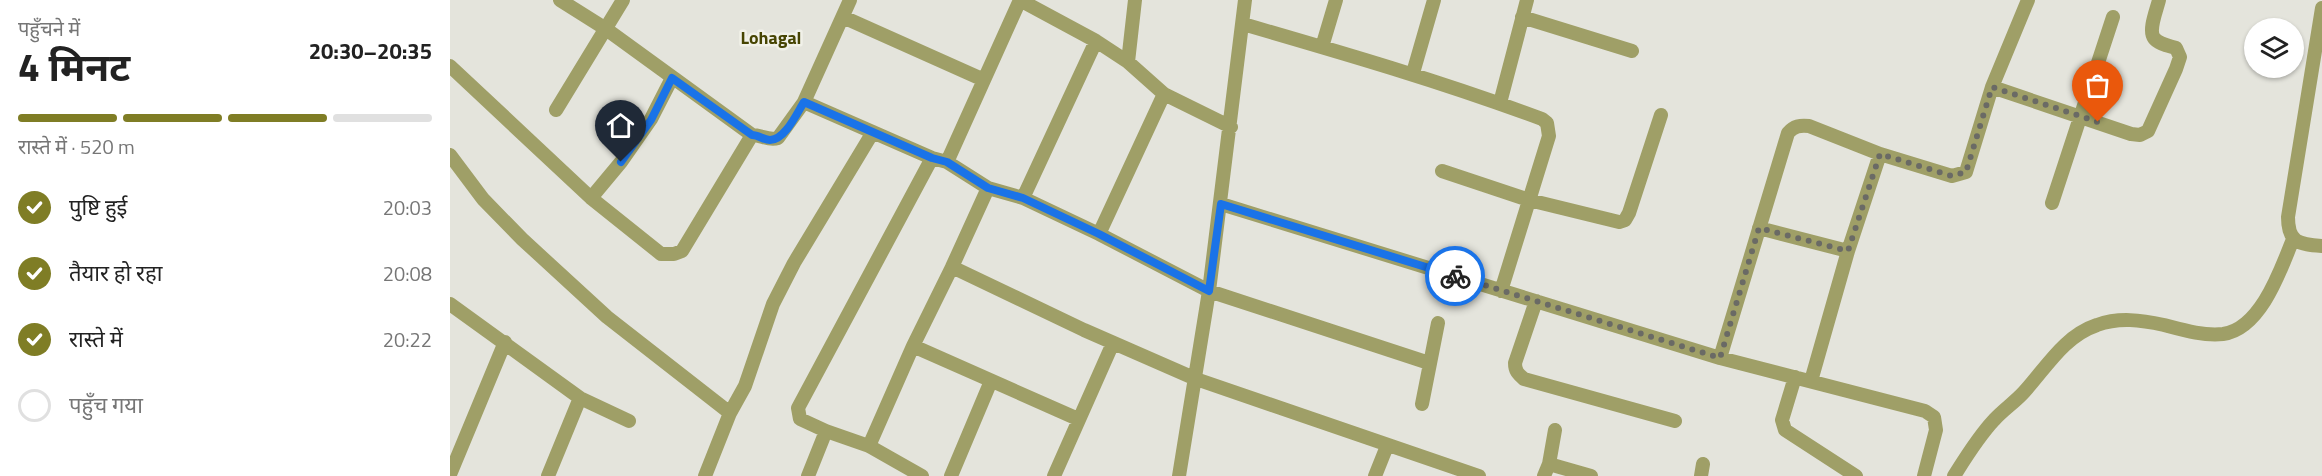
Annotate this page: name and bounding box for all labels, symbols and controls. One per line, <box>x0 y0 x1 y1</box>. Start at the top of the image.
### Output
text: पहुँचने में <box>18 13 80 44</box>
map controls <box>2244 18 2304 78</box>
button: layers <box>2244 18 2304 78</box>
district label: Lohagal <box>741 24 801 51</box>
text: 20:30–20:35 <box>309 34 432 68</box>
text: 4 मिनट <box>18 37 130 96</box>
pin <box>2072 60 2123 122</box>
icon: bag <box>2081 69 2114 102</box>
pin <box>595 100 646 162</box>
icon: home <box>604 109 637 142</box>
text: रास्ते में · 520 m <box>18 131 135 162</box>
text: पुष्टि हुई <box>69 190 127 224</box>
icon: check <box>18 191 51 224</box>
text: 20:03 <box>383 192 432 223</box>
courier <box>1425 246 1485 306</box>
text: तैयार हो रहा <box>69 256 162 290</box>
icon: check <box>18 257 51 290</box>
text: 20:08 <box>383 258 432 289</box>
icon: bike <box>1439 260 1472 293</box>
text: रास्ते में <box>69 322 123 356</box>
icon: check <box>18 323 51 356</box>
text: 20:22 <box>383 324 432 355</box>
text: पहुँच गया <box>69 388 143 422</box>

